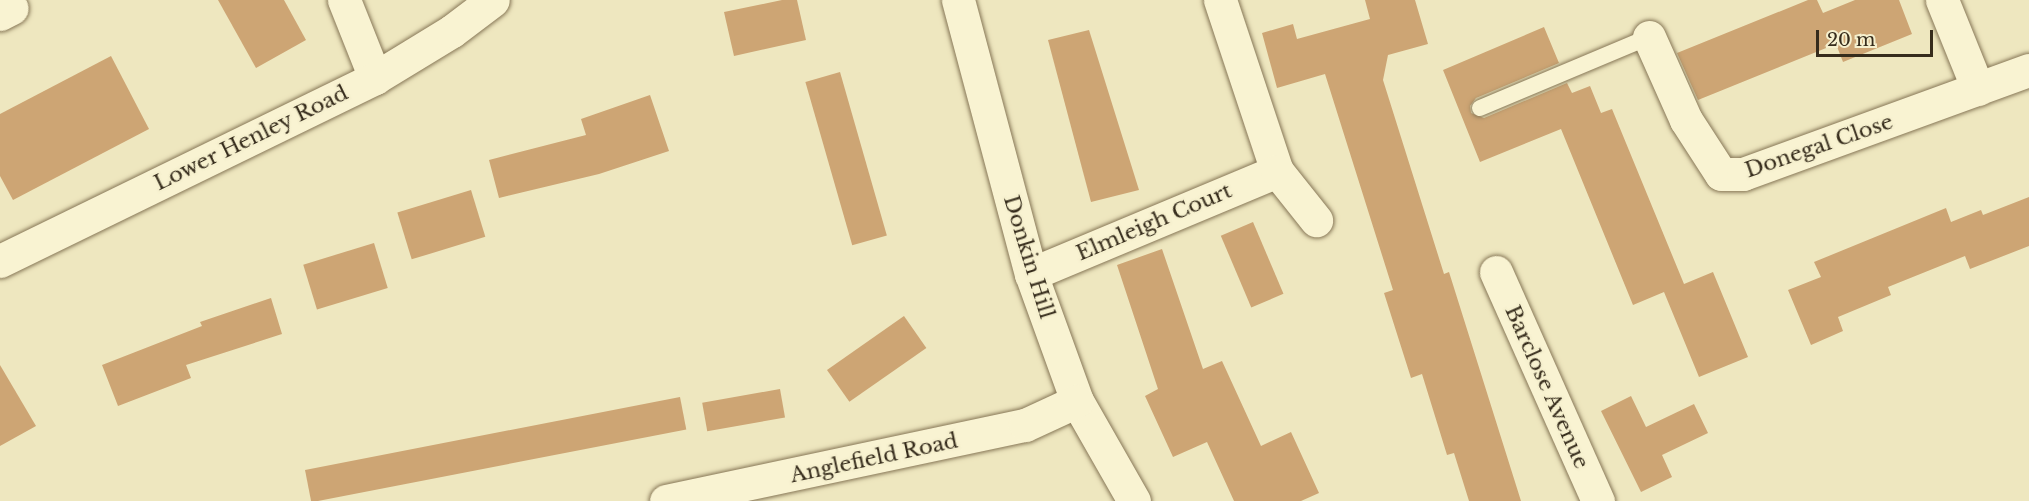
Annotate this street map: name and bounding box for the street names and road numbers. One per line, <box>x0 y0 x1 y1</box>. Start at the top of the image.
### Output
street label: Lower Henley Road <box>150 80 352 196</box>
street label: Donegal Close <box>1742 109 1896 183</box>
street label: Elmleigh Court <box>1073 178 1235 266</box>
street label: Donkin Hill <box>998 192 1060 322</box>
street label: Barclose Avenue <box>1500 301 1594 473</box>
street label: Anglefield Road <box>788 428 960 488</box>

